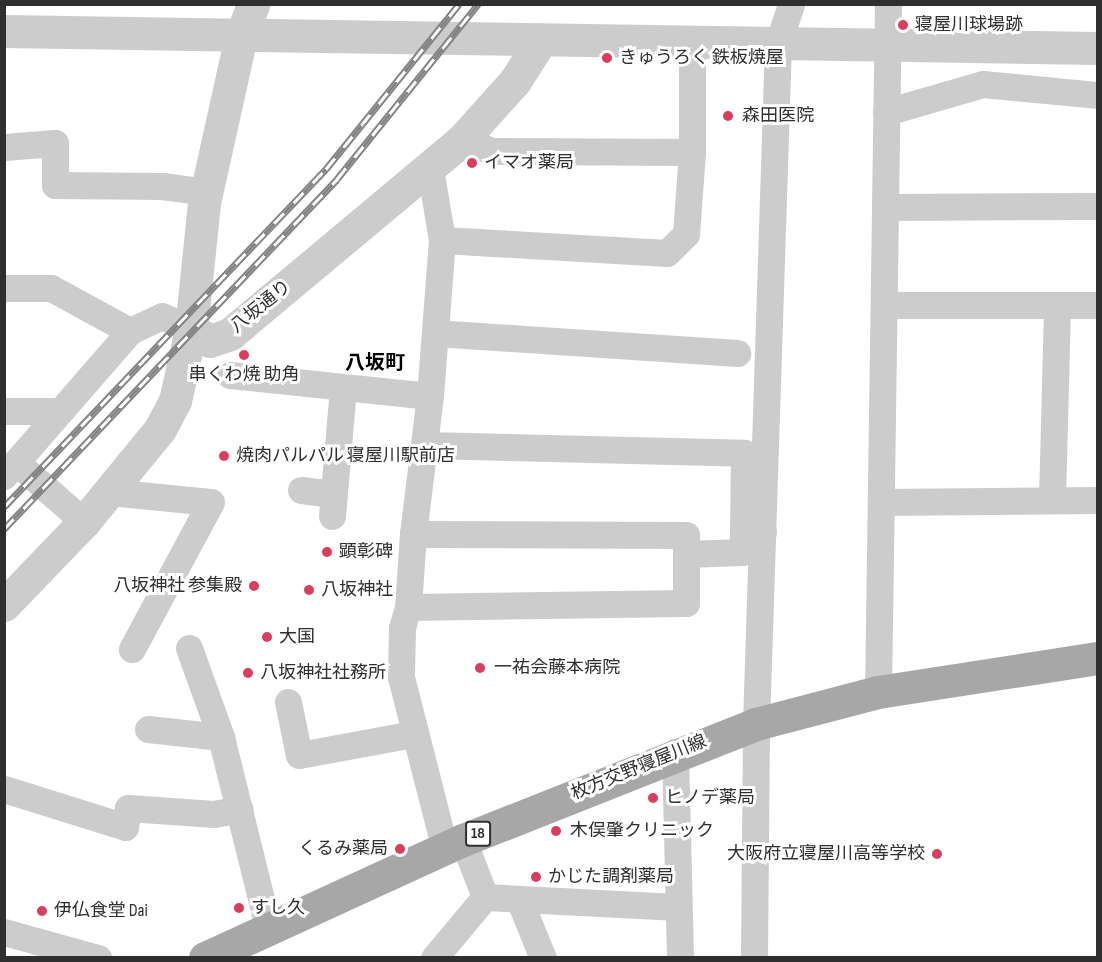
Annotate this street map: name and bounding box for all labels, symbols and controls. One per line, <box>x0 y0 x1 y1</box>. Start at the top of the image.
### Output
place label: 寝屋川球場跡 <box>915 14 1023 36</box>
marker: 寝屋川球場跡 <box>896 18 910 32</box>
place label: きゅうろく 鉄板焼屋 <box>619 47 784 69</box>
marker: きゅうろく 鉄板焼屋 <box>600 51 614 65</box>
place label: 森田医院 <box>742 105 814 127</box>
marker: 森田医院 <box>719 107 737 125</box>
place label: イマオ薬局 <box>484 152 574 174</box>
marker: イマオ薬局 <box>465 156 479 170</box>
street label: 八坂通り <box>226 276 296 338</box>
marker: 串くわ焼 助角 <box>237 348 251 362</box>
district label: 八坂町 <box>345 351 405 375</box>
place label: 串くわ焼 助角 <box>189 364 299 386</box>
place label: 焼肉パルパル 寝屋川駅前店 <box>236 445 455 467</box>
marker: 焼肉パルパル 寝屋川駅前店 <box>217 449 231 463</box>
place label: 顕彰碑 <box>339 541 393 563</box>
marker: 顕彰碑 <box>320 545 334 559</box>
place label: 八坂神社 参集殿 <box>113 575 242 597</box>
marker: 八坂神社 参集殿 <box>247 579 261 593</box>
place label: 八坂神社 <box>321 579 393 601</box>
marker: 八坂神社 <box>302 583 316 597</box>
place label: 大国 <box>279 626 315 648</box>
marker: 大国 <box>260 630 274 644</box>
place label: 一祐会藤本病院 <box>494 657 620 679</box>
marker: 一祐会藤本病院 <box>471 659 489 677</box>
place label: 八坂神社社務所 <box>260 662 386 684</box>
marker: 八坂神社社務所 <box>241 666 255 680</box>
street label: 枚方交野寝屋川線 <box>568 731 710 805</box>
place label: ヒノデ薬局 <box>665 787 755 809</box>
marker: ヒノデ薬局 <box>646 791 660 805</box>
place label: 木俣肇クリニック <box>570 820 714 842</box>
road number: 18 <box>464 821 492 847</box>
marker: 木俣肇クリニック <box>547 822 565 840</box>
place label: くるみ薬局 <box>298 838 388 860</box>
marker: くるみ薬局 <box>393 842 407 856</box>
place label: 大阪府立寝屋川高等学校 <box>727 843 925 865</box>
marker: 大阪府立寝屋川高等学校 <box>930 847 944 861</box>
place label: かじた調剤薬局 <box>548 866 674 888</box>
marker: かじた調剤薬局 <box>529 870 543 884</box>
place label: すし久 <box>251 897 305 919</box>
place label: 伊仏食堂 Dai <box>54 900 148 922</box>
marker: すし久 <box>232 901 246 915</box>
marker: 伊仏食堂 Dai <box>35 904 49 918</box>

